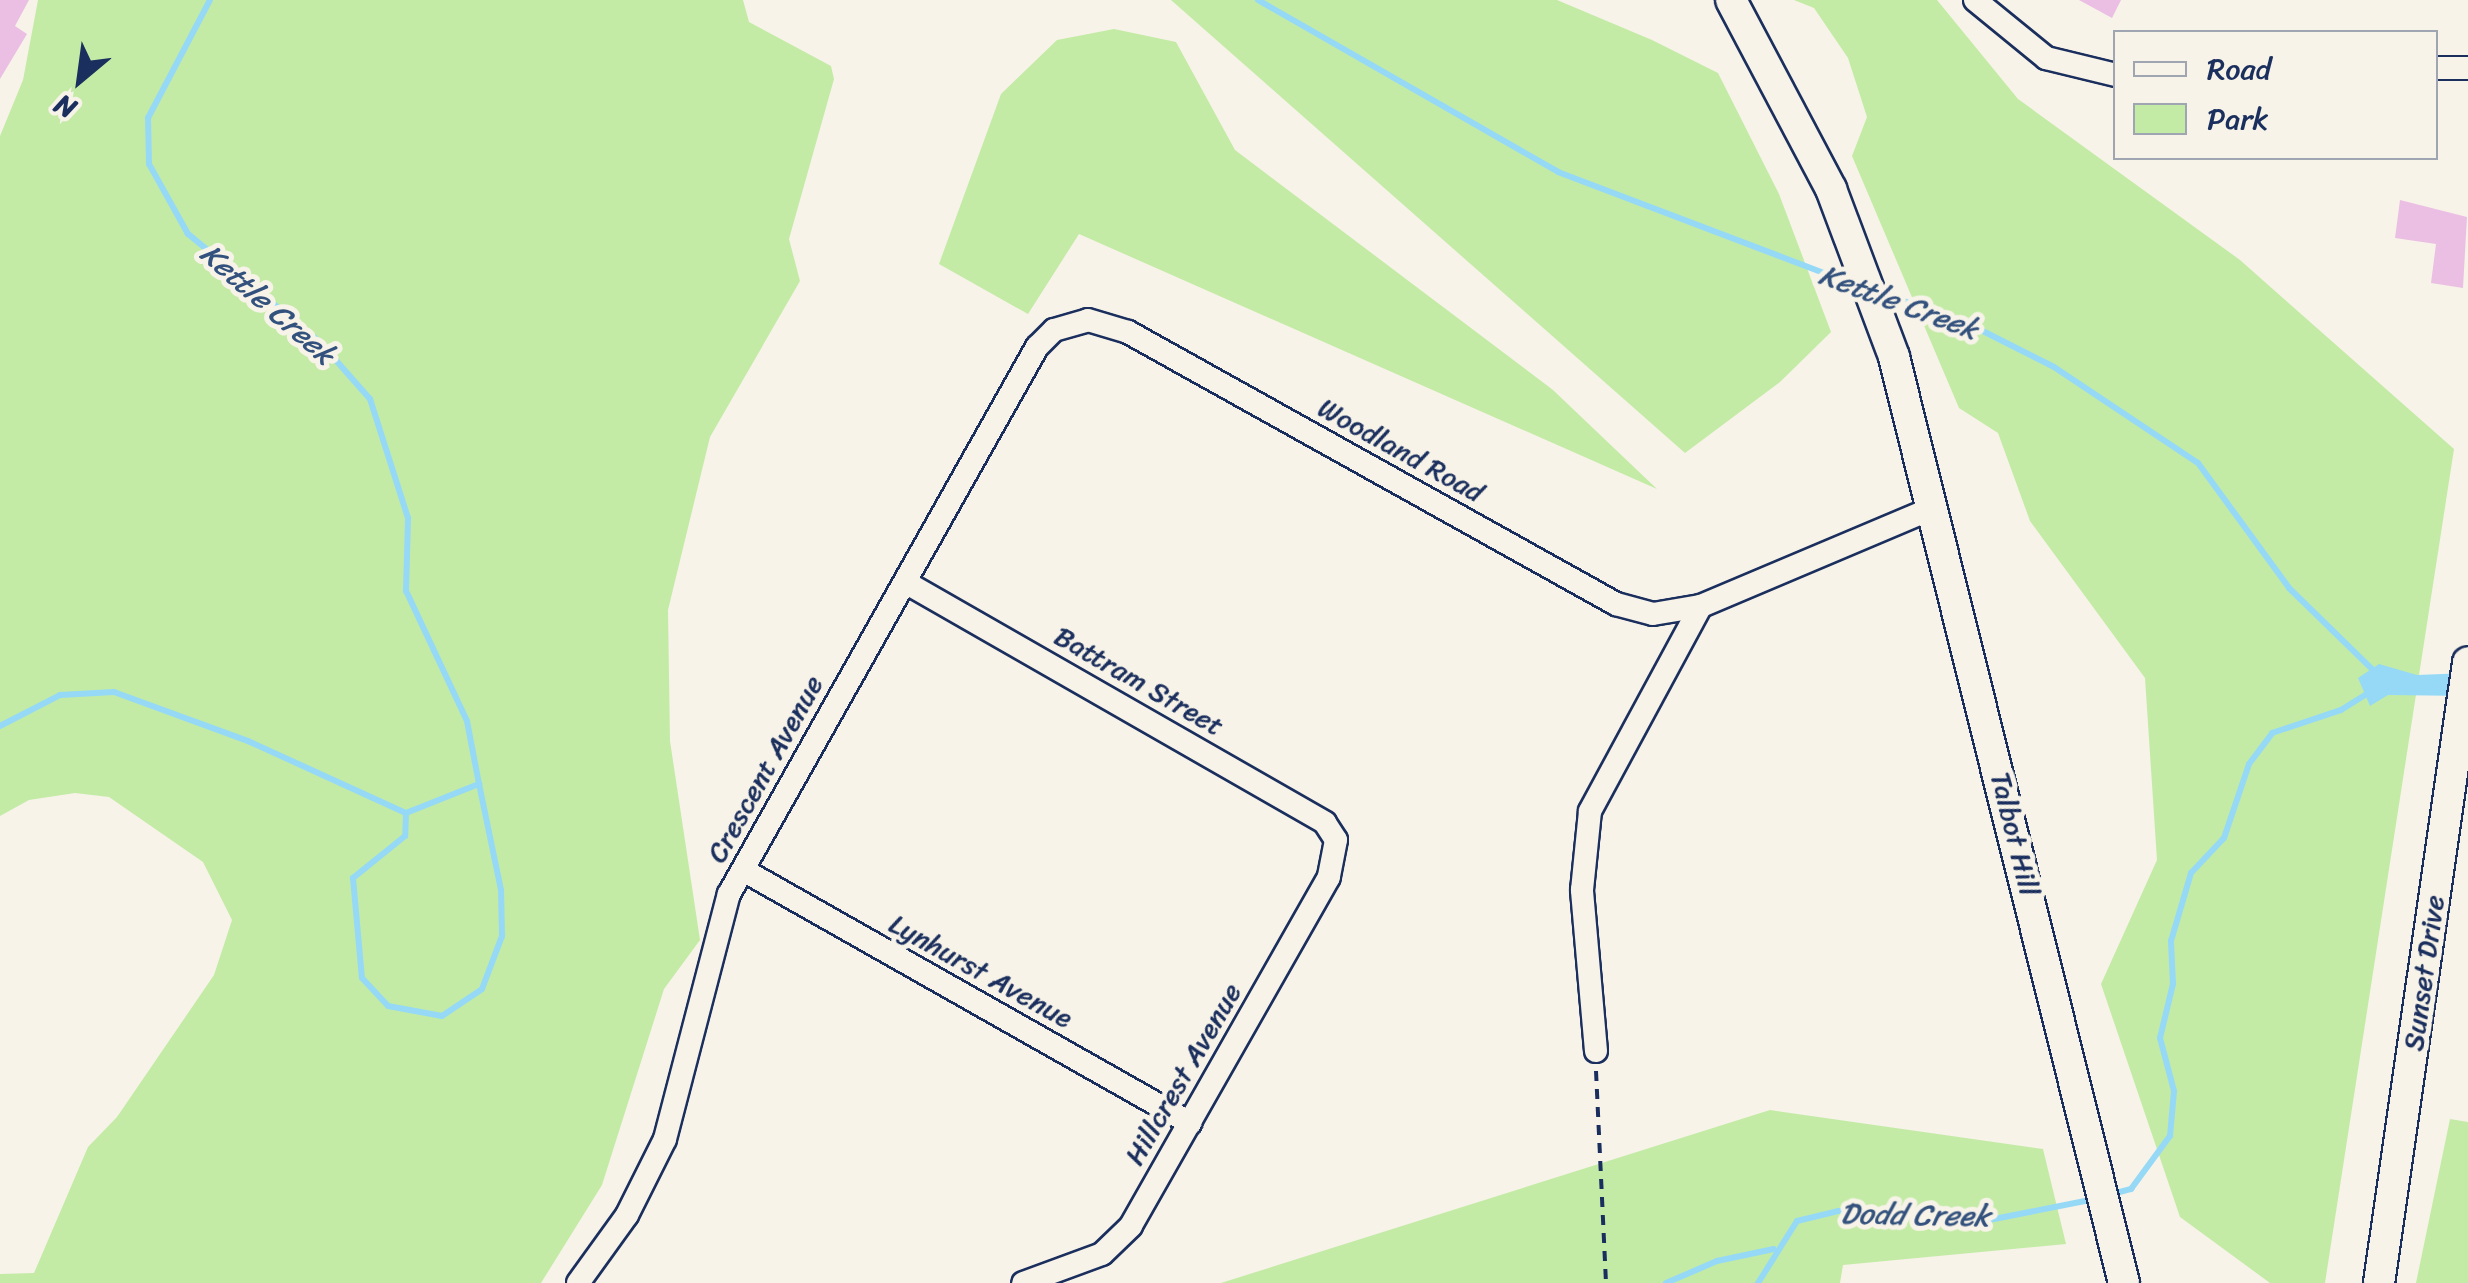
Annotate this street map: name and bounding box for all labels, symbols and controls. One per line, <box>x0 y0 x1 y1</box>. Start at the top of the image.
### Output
north arrow <box>30 30 130 130</box>
legend <box>2113 30 2438 160</box>
text: Road <box>2207 42 2271 96</box>
text: N <box>45 81 86 133</box>
text: Park <box>2207 92 2269 146</box>
water label: Kettle Creek <box>193 235 343 373</box>
water label: Kettle Creek <box>1814 256 1984 348</box>
street label: Woodland Road <box>1312 391 1490 509</box>
street label: Battram Street <box>1048 619 1230 743</box>
street label: Crescent Avenue <box>700 670 830 868</box>
street label: Talbot Hill <box>1983 769 2047 899</box>
street label: Sunset Drive <box>2396 893 2452 1053</box>
street label: Lynhurst Avenue <box>883 907 1079 1035</box>
street label: Hillcrest Avenue <box>1117 977 1249 1171</box>
water label: Dodd Creek <box>1840 1196 1990 1234</box>

